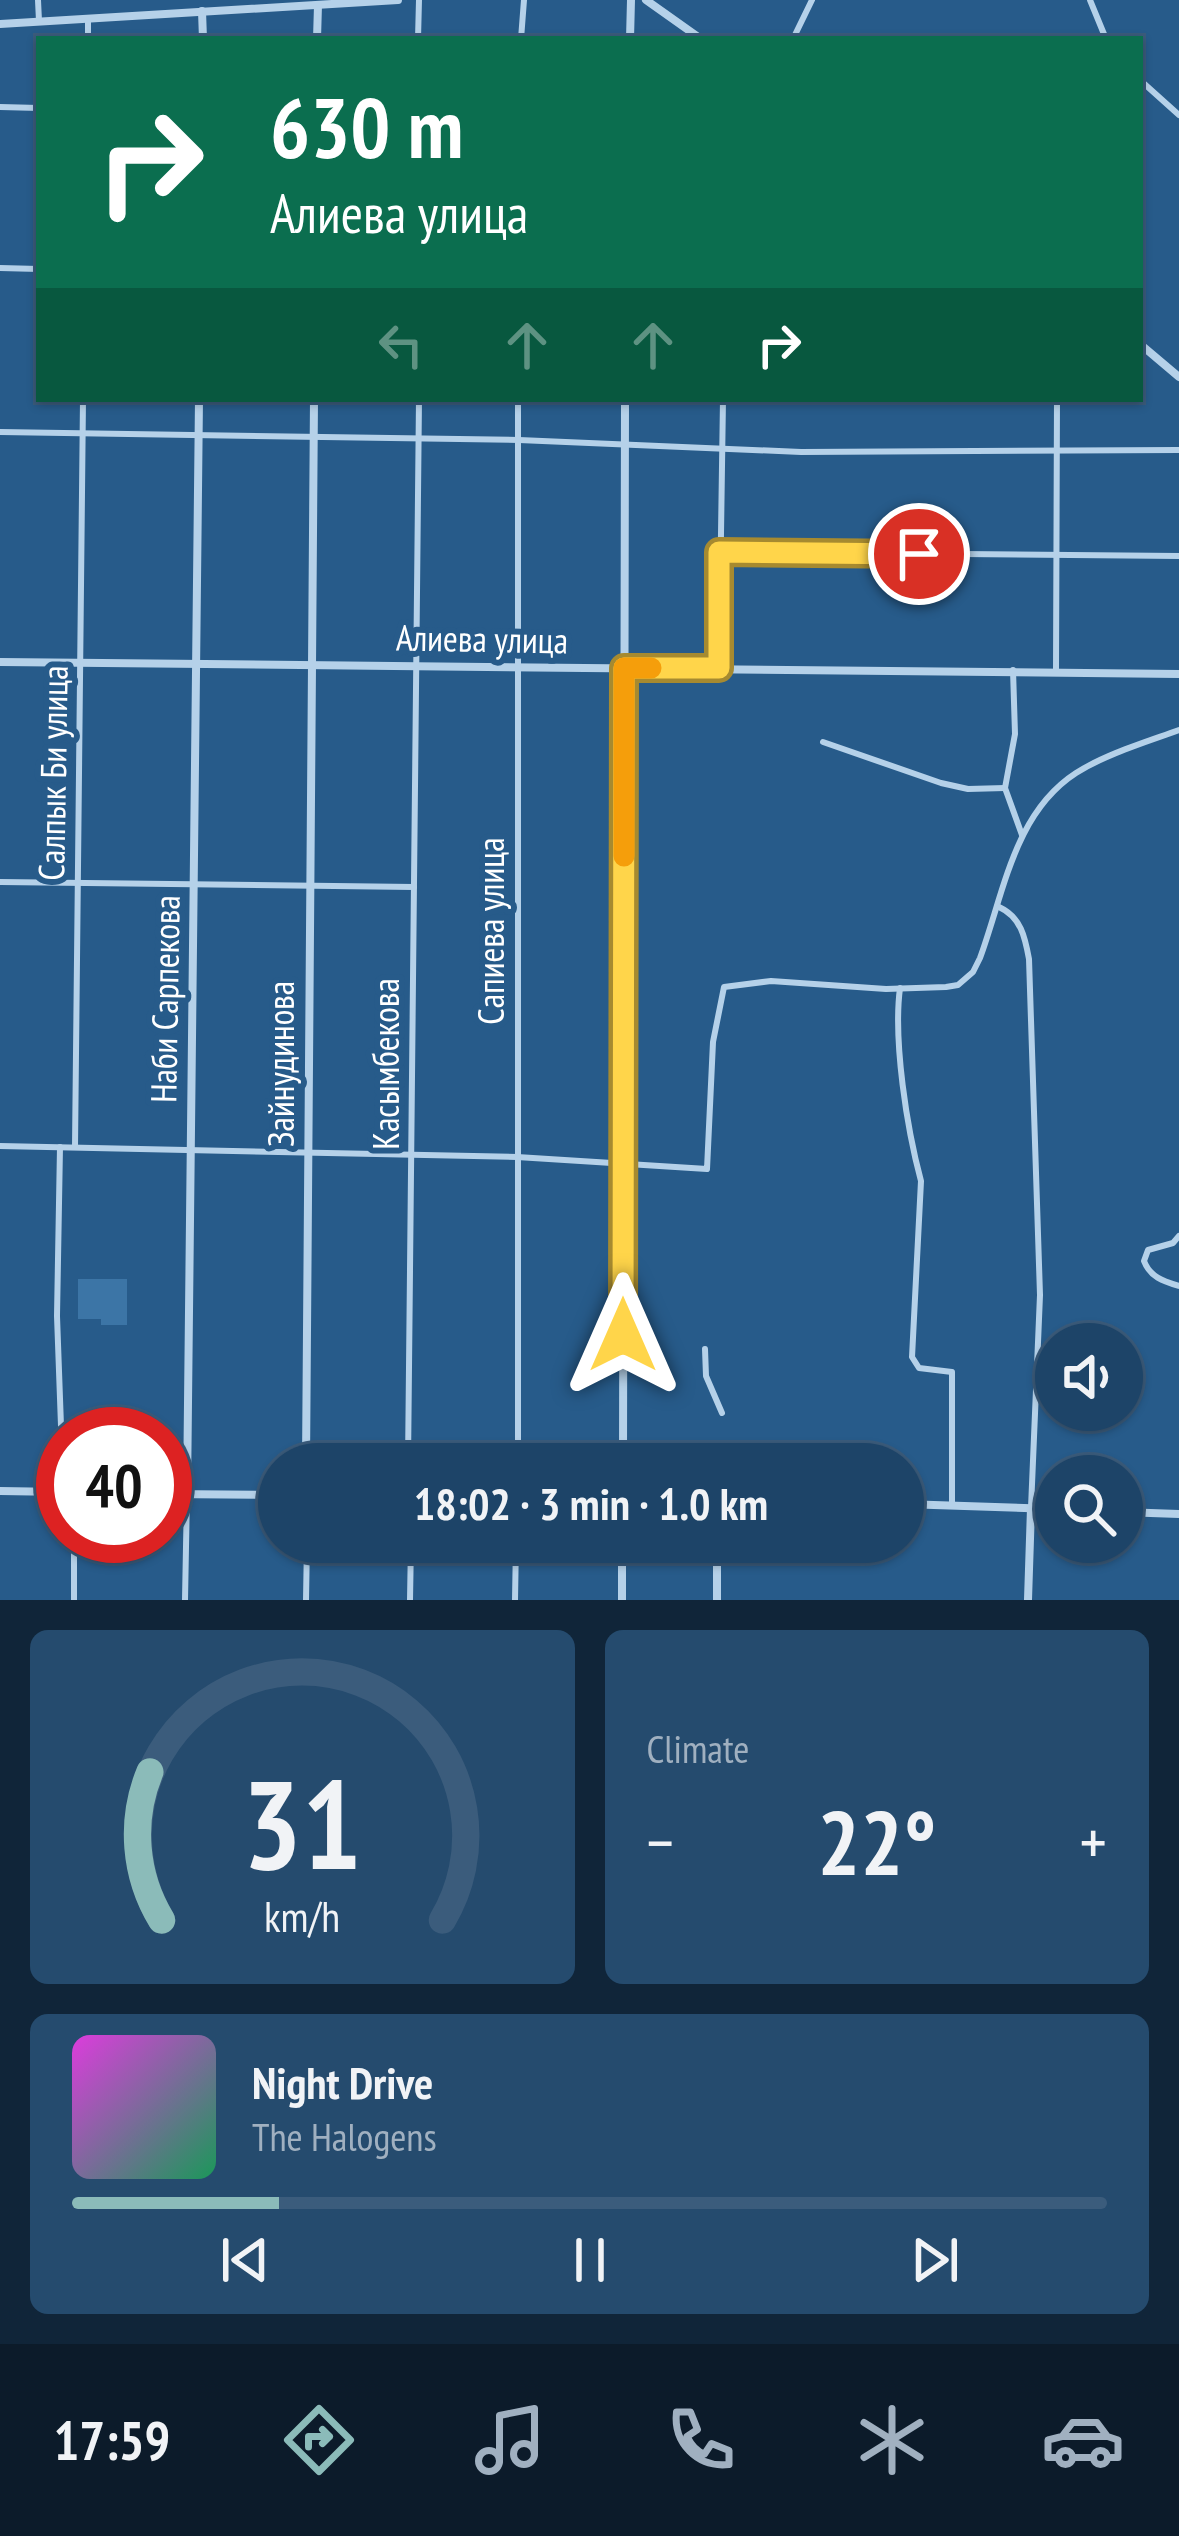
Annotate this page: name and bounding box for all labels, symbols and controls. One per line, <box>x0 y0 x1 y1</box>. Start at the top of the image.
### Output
text: 630 m <box>270 72 463 181</box>
icon: right <box>72 84 228 240</box>
text: Алиева улица <box>270 178 528 248</box>
icon: left <box>368 312 434 378</box>
icon: ahead <box>494 312 560 378</box>
icon: ahead <box>620 312 686 378</box>
icon: right <box>746 312 812 378</box>
pin <box>868 503 970 605</box>
icon: arrive <box>886 521 952 587</box>
street label: Алиева улица <box>395 614 569 663</box>
street label: Салпык Би улица <box>27 665 78 881</box>
street label: Сапиева улица <box>467 837 514 1025</box>
street label: Наби Сарпекова <box>139 895 190 1103</box>
street label: Касымбекова <box>362 978 409 1150</box>
street label: Зайнудинова <box>257 981 304 1147</box>
position arrow <box>560 1272 686 1398</box>
map controls <box>1035 1323 1143 1563</box>
button: sound <box>1035 1323 1143 1431</box>
speed limit sign: 40 <box>36 1407 192 1563</box>
button: search <box>1035 1455 1143 1563</box>
text: 18:02 · 3 min · 1.0 km <box>414 1474 768 1532</box>
text: Climate <box>647 1723 749 1774</box>
text: 31 <box>243 1742 362 1903</box>
text: 22° <box>817 1783 936 1900</box>
text: − <box>647 1799 674 1884</box>
text: + <box>1080 1799 1107 1884</box>
text: km/h <box>264 1888 340 1944</box>
text: Night Drive <box>252 2053 433 2111</box>
text: The Halogens <box>252 2111 437 2162</box>
icon: previous <box>212 2227 278 2293</box>
icon: pause <box>557 2227 623 2293</box>
icon: next <box>902 2227 968 2293</box>
icon: directions <box>277 2398 361 2482</box>
icon: music <box>468 2398 552 2482</box>
icon: phone <box>659 2398 743 2482</box>
icon: climate <box>850 2398 934 2482</box>
icon: car <box>1041 2398 1125 2482</box>
text: 17:59 <box>54 2405 170 2475</box>

